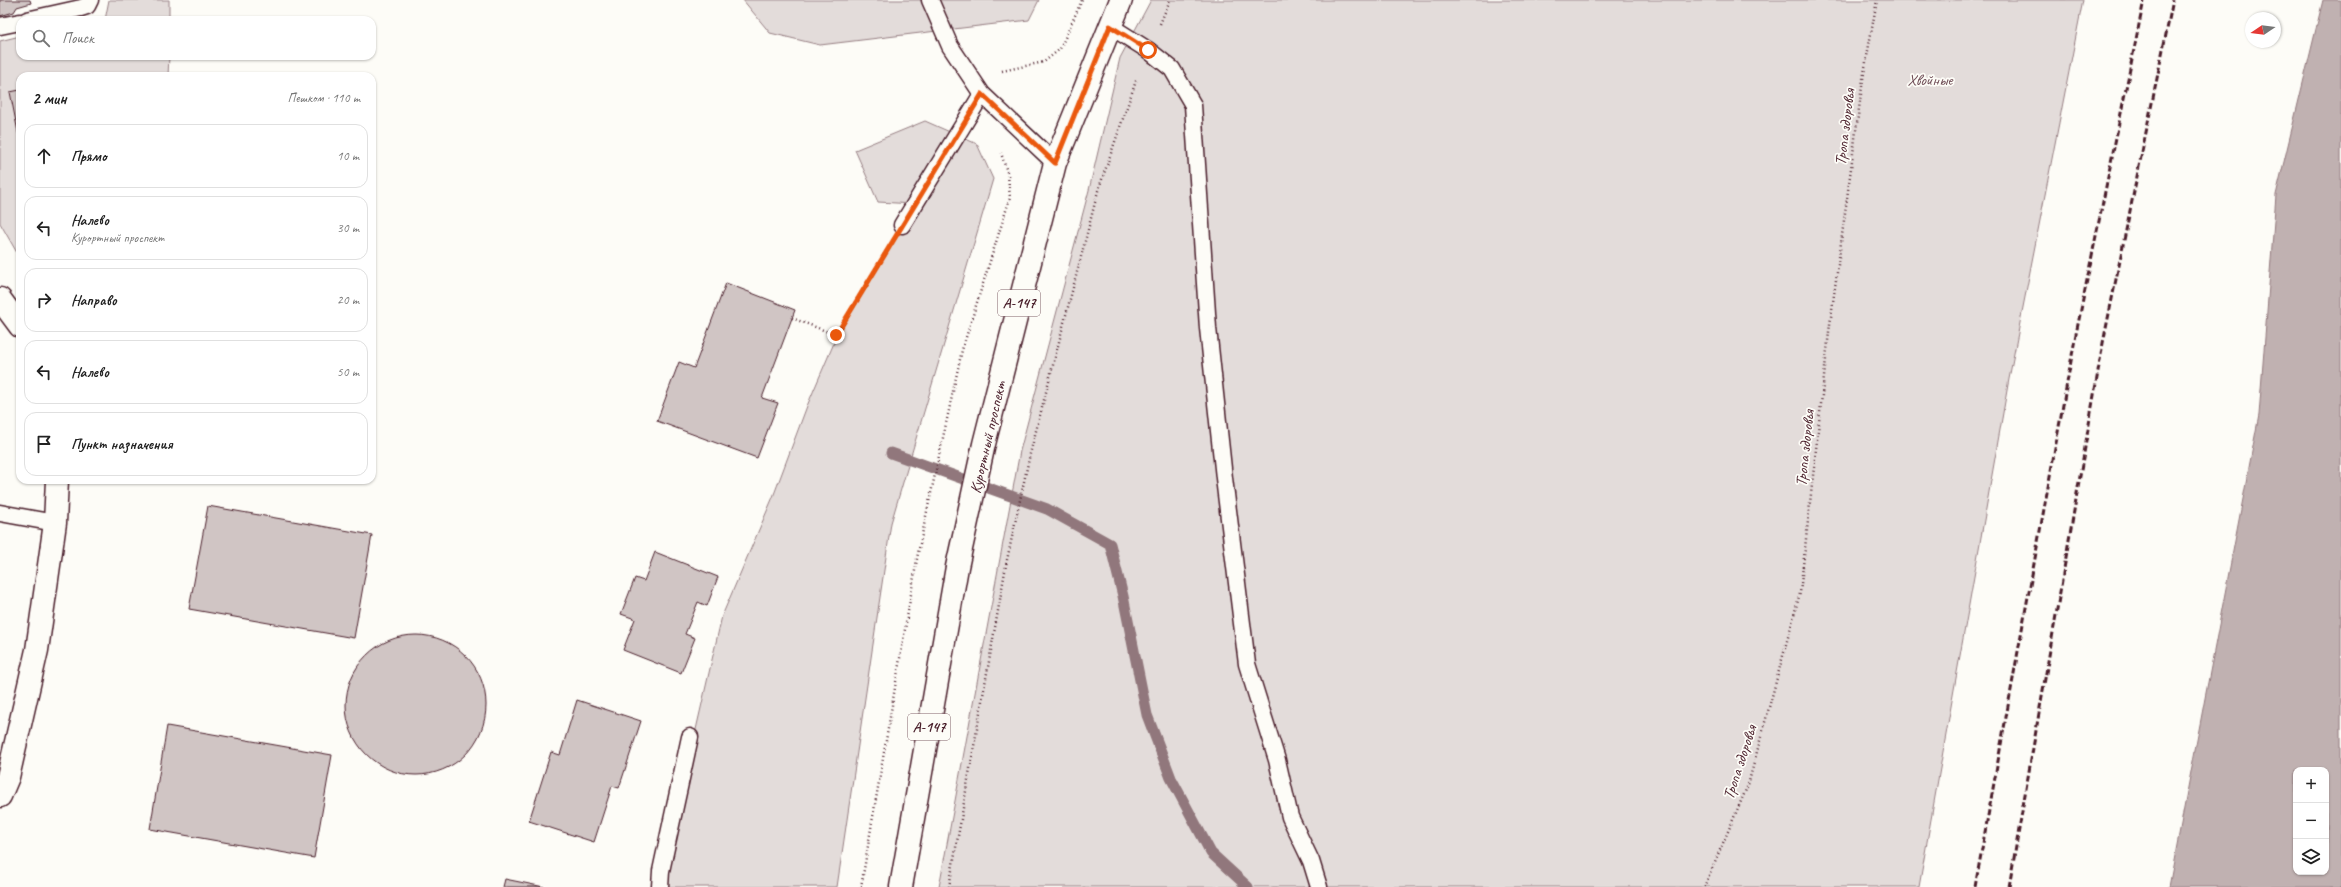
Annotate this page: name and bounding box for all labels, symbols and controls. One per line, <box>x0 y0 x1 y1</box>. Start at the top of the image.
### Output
north arrow <box>2245 12 2281 48</box>
search box <box>16 16 376 60</box>
icon: search <box>30 27 52 49</box>
text: Поиск <box>62 29 94 48</box>
route start <box>1139 41 1157 59</box>
park label: Хвойные <box>1907 70 1954 90</box>
street label: Тропа здоровья <box>1830 87 1860 166</box>
text: 2 мин <box>32 88 67 109</box>
text: Пешком · 110 m <box>287 90 360 106</box>
icon: ahead <box>33 145 55 167</box>
text: Прямо <box>71 147 107 166</box>
text: 10 m <box>337 148 359 164</box>
text: Налево <box>71 211 109 230</box>
icon: left <box>33 217 55 239</box>
text: 30 m <box>337 220 359 236</box>
text: Курортный проспект <box>71 230 164 246</box>
icon: right <box>33 289 55 311</box>
road number: А-147 <box>998 290 1040 316</box>
text: Направо <box>71 291 117 310</box>
text: 20 m <box>337 292 359 308</box>
route end <box>827 326 845 344</box>
icon: left <box>33 361 55 383</box>
text: Налево <box>71 363 109 382</box>
text: 50 m <box>337 364 359 380</box>
street label: Курортный проспект <box>965 378 1011 495</box>
street label: Тропа здоровья <box>1791 408 1819 487</box>
icon: arrive <box>33 433 55 455</box>
text: Пункт назначения <box>71 435 173 454</box>
road number: А-147 <box>908 714 950 740</box>
street label: Тропа здоровья <box>1719 722 1762 802</box>
map controls <box>2293 767 2329 875</box>
button: + <box>2293 767 2329 803</box>
button: − <box>2293 803 2329 839</box>
button: layers <box>2293 839 2329 875</box>

